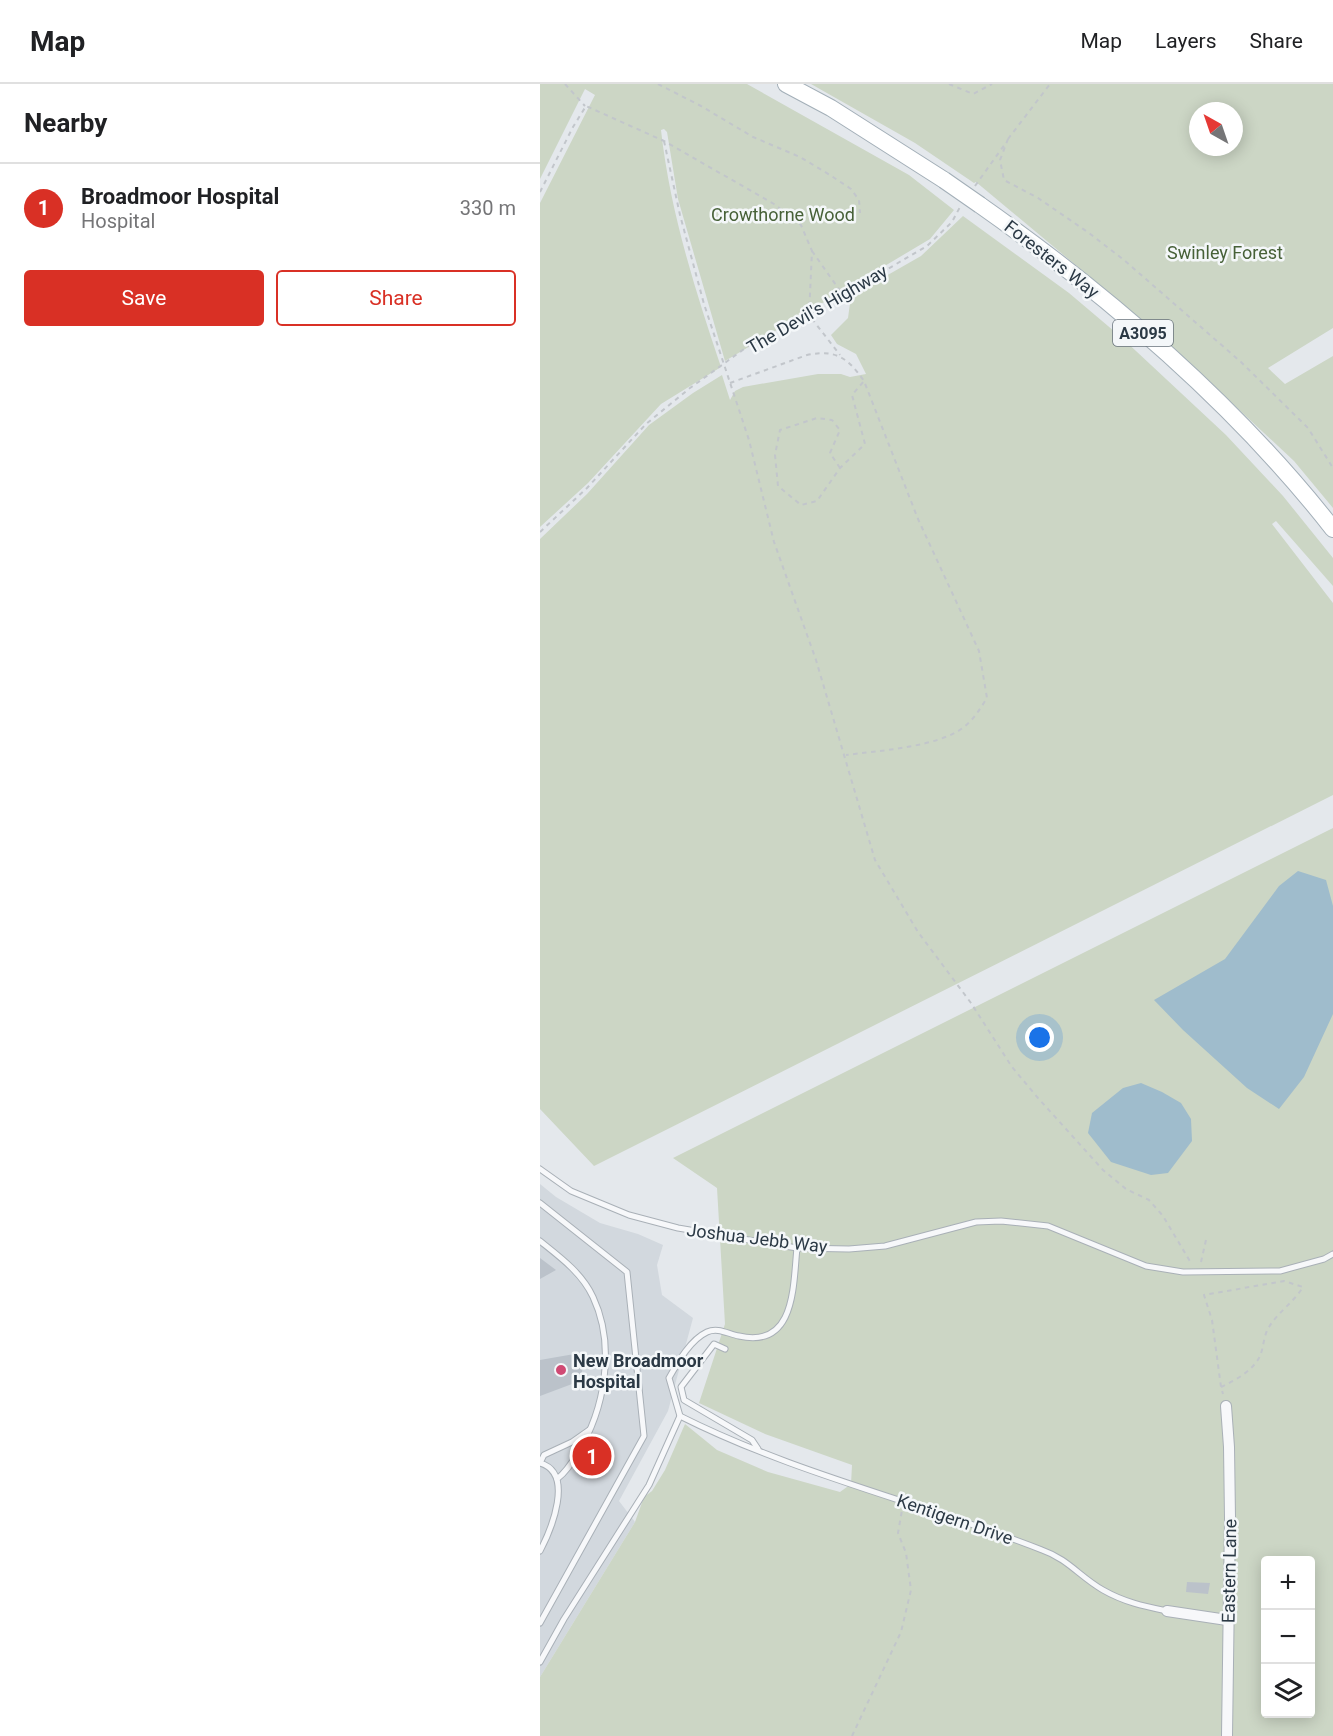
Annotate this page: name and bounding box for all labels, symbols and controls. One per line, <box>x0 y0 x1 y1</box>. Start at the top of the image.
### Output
text: Map <box>30 25 85 58</box>
text: Map <box>1080 29 1122 53</box>
text: Layers <box>1155 29 1216 53</box>
text: Share <box>1249 29 1303 53</box>
north arrow <box>1189 102 1243 156</box>
text: Nearby <box>24 108 107 138</box>
text: Broadmoor Hospital <box>81 184 279 209</box>
text: 1 <box>38 196 49 220</box>
text: 330 m <box>460 196 516 220</box>
park label: Crowthorne Wood <box>711 204 855 225</box>
text: Hospital <box>81 209 155 233</box>
street label: Foresters Way <box>1001 216 1104 303</box>
park label: Swinley Forest <box>1167 242 1283 263</box>
street label: The Devil's Highway <box>743 260 891 358</box>
button: Save <box>24 270 264 326</box>
button: Share <box>276 270 516 326</box>
road number: A3095 <box>1113 320 1173 346</box>
your location <box>1025 1023 1054 1052</box>
street label: Joshua Jebb Way <box>685 1219 829 1257</box>
place label: New Broadmoor Hospital <box>573 1350 704 1392</box>
marker: New Broadmoor Hospital <box>554 1363 568 1377</box>
pin: 1 <box>572 1434 612 1478</box>
street label: Kentigern Drive <box>894 1489 1016 1549</box>
street label: Eastern Lane <box>1218 1519 1240 1623</box>
map controls <box>1261 1556 1315 1718</box>
button: + <box>1261 1556 1315 1610</box>
button: − <box>1261 1610 1315 1664</box>
button: layers <box>1261 1664 1315 1718</box>

